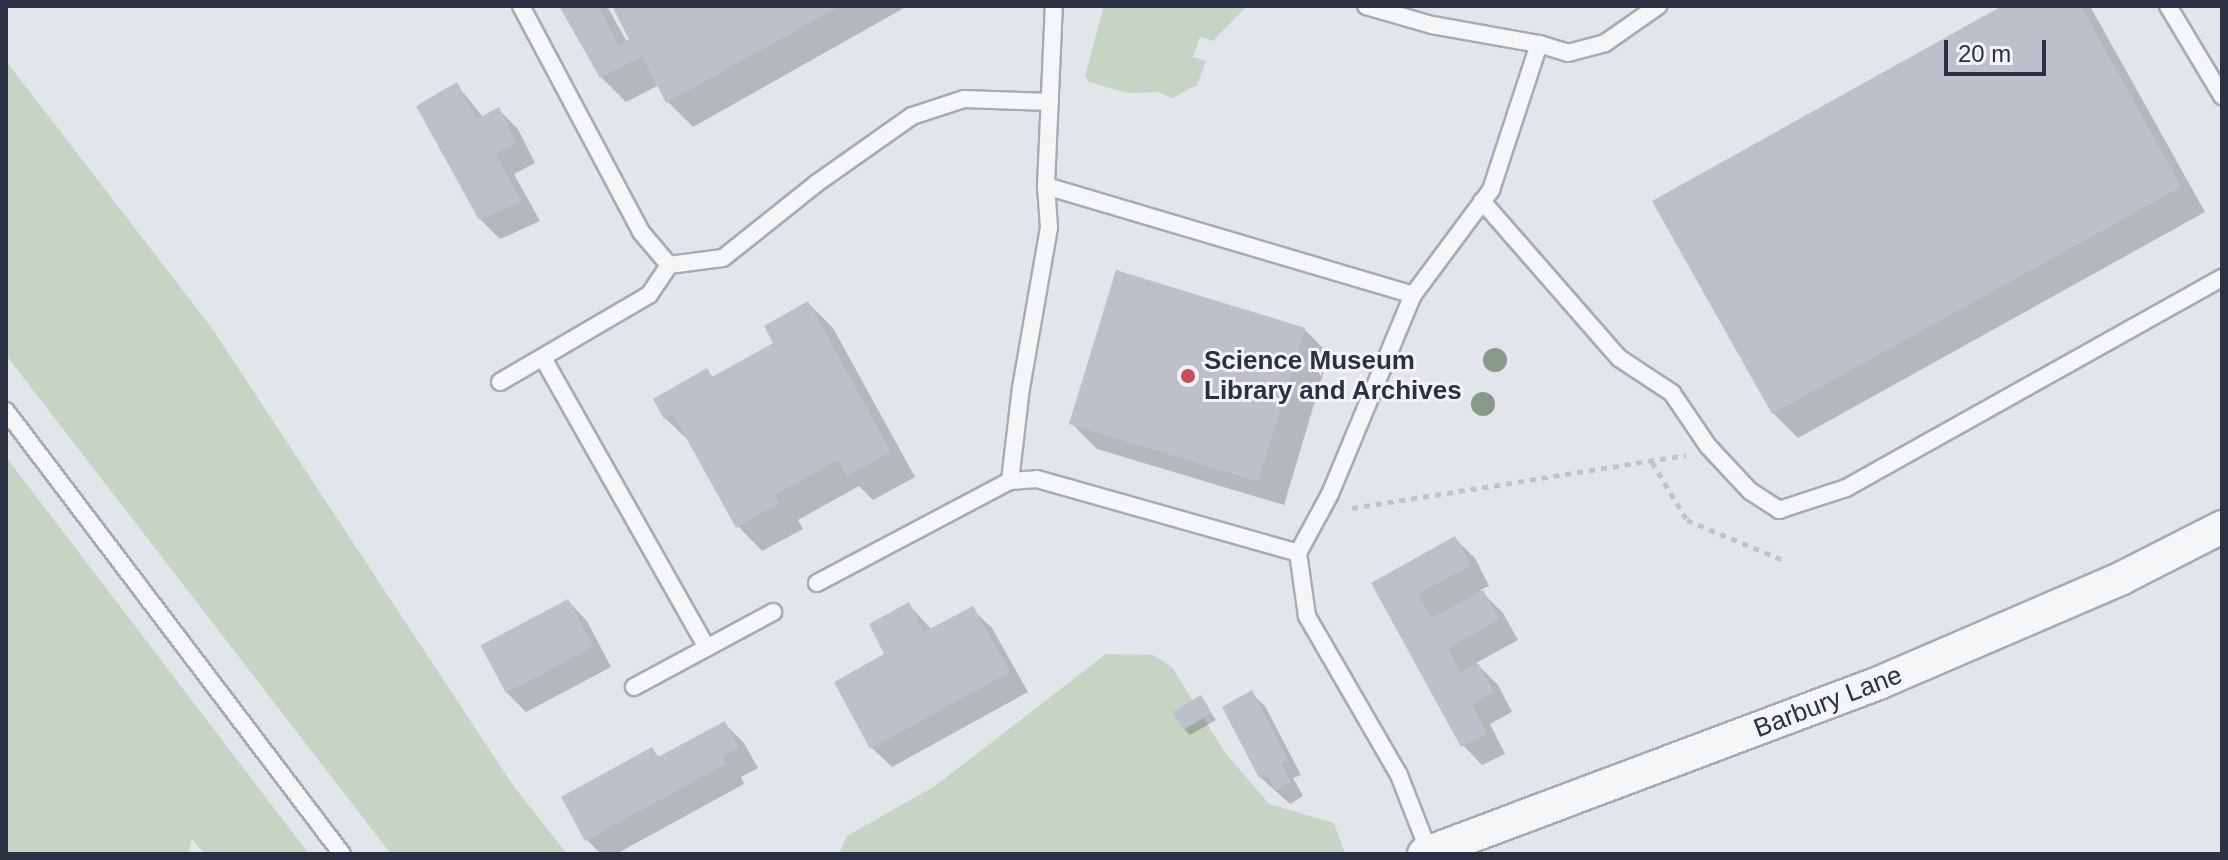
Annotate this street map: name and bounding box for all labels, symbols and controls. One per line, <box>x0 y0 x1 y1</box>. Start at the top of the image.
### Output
scale bar <box>1948 24 2050 74</box>
text: 20 m <box>1958 40 2011 67</box>
place label: Science Museum Library and Archives <box>1204 345 1463 406</box>
marker: Science Museum Library and Archives <box>1179 367 1197 385</box>
street label: Barbury Lane <box>1750 659 1906 745</box>

